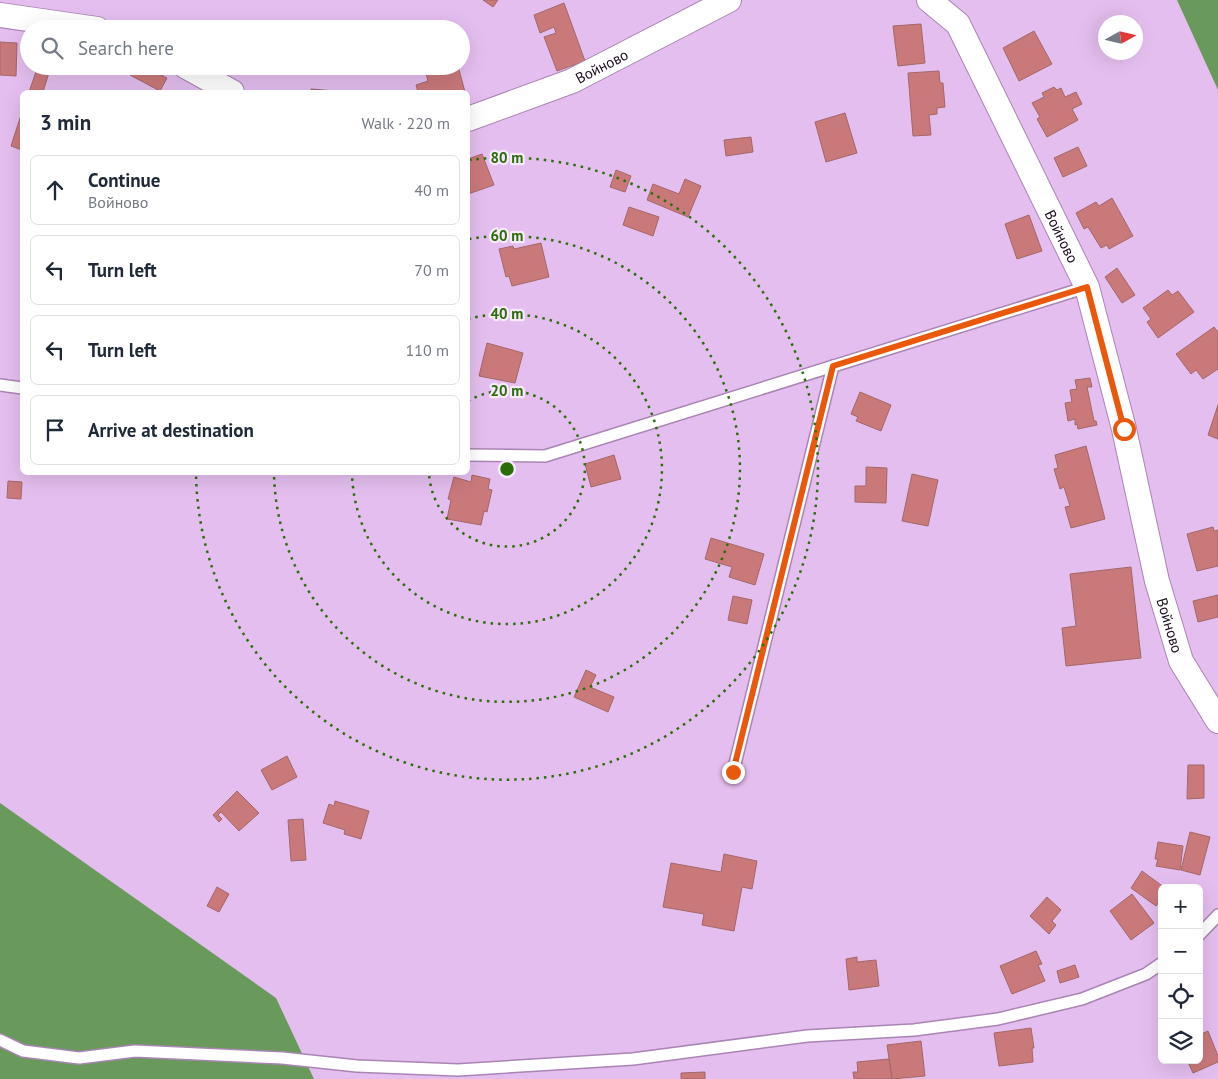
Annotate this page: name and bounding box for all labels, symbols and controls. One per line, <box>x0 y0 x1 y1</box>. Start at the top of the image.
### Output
north arrow <box>1098 15 1143 60</box>
search box <box>20 20 470 75</box>
icon: search <box>38 34 66 62</box>
text: Search here <box>78 36 174 60</box>
street label: Войново <box>572 44 631 87</box>
text: 3 min <box>40 109 91 136</box>
text: Walk · 220 m <box>361 113 450 133</box>
text: 80 m <box>491 148 523 167</box>
text: Continue <box>88 168 160 192</box>
icon: ahead <box>41 176 69 204</box>
text: 40 m <box>414 180 449 200</box>
text: Войново <box>88 192 148 212</box>
street label: Войново <box>1041 207 1083 266</box>
text: 60 m <box>491 226 523 245</box>
icon: left <box>41 256 69 284</box>
text: Turn left <box>88 258 157 282</box>
text: 70 m <box>414 260 449 280</box>
text: 40 m <box>491 304 523 323</box>
icon: left <box>41 336 69 364</box>
text: Turn left <box>88 338 157 362</box>
text: 110 m <box>406 340 449 360</box>
text: 20 m <box>491 381 523 400</box>
icon: arrive <box>41 416 69 444</box>
text: Arrive at destination <box>88 418 254 442</box>
route start <box>1113 418 1136 441</box>
centre of rings <box>498 460 516 478</box>
street label: Войново <box>1153 595 1188 655</box>
route end <box>722 761 745 784</box>
map controls <box>1158 884 1203 1064</box>
button: + <box>1158 884 1203 929</box>
button: − <box>1158 929 1203 974</box>
button: locate <box>1158 974 1203 1019</box>
button: layers <box>1158 1019 1203 1064</box>

